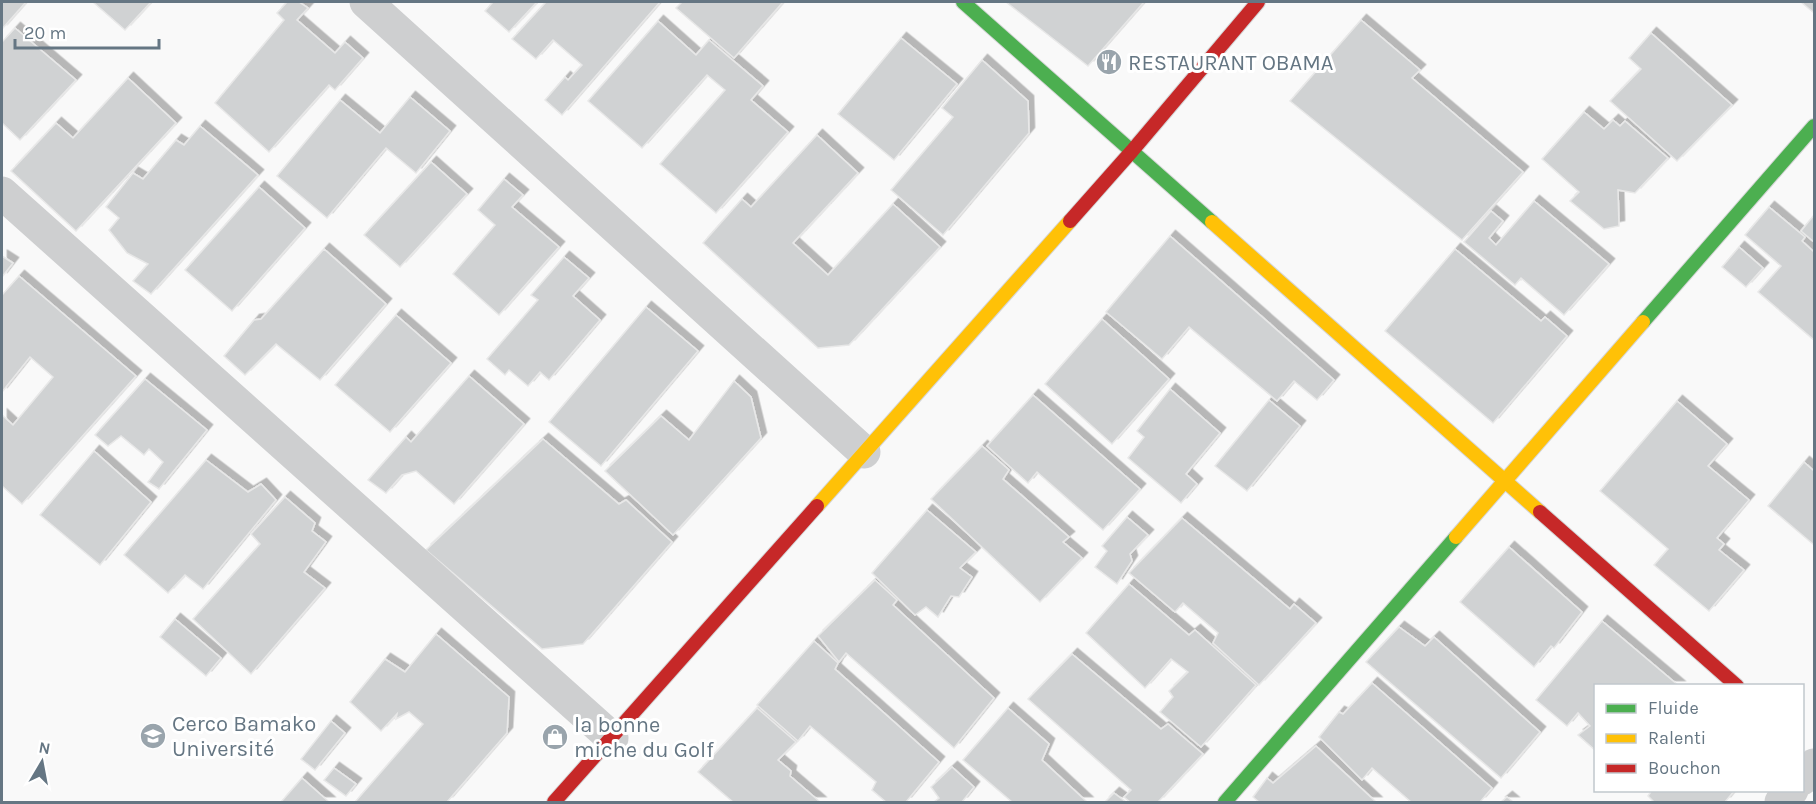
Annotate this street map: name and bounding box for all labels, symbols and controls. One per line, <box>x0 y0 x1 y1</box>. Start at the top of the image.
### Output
scale bar <box>15 12 159 50</box>
text: 20 m <box>24 22 66 44</box>
restaurant icon: RESTAURANT OBAMA <box>1094 47 1124 77</box>
place label: RESTAURANT OBAMA <box>1128 50 1334 76</box>
legend <box>1594 684 1804 792</box>
text: Fluide <box>1648 697 1699 719</box>
place label: Cerco Bamako Université <box>172 711 316 762</box>
place label: la bonne miche du Golf <box>574 712 714 763</box>
school or university icon: Cerco Bamako Université <box>138 721 168 751</box>
shop icon: la bonne miche du Golf <box>540 722 570 752</box>
text: Ralenti <box>1648 727 1706 749</box>
north arrow <box>12 732 72 792</box>
text: N <box>37 737 52 758</box>
text: Bouchon <box>1648 757 1721 779</box>

